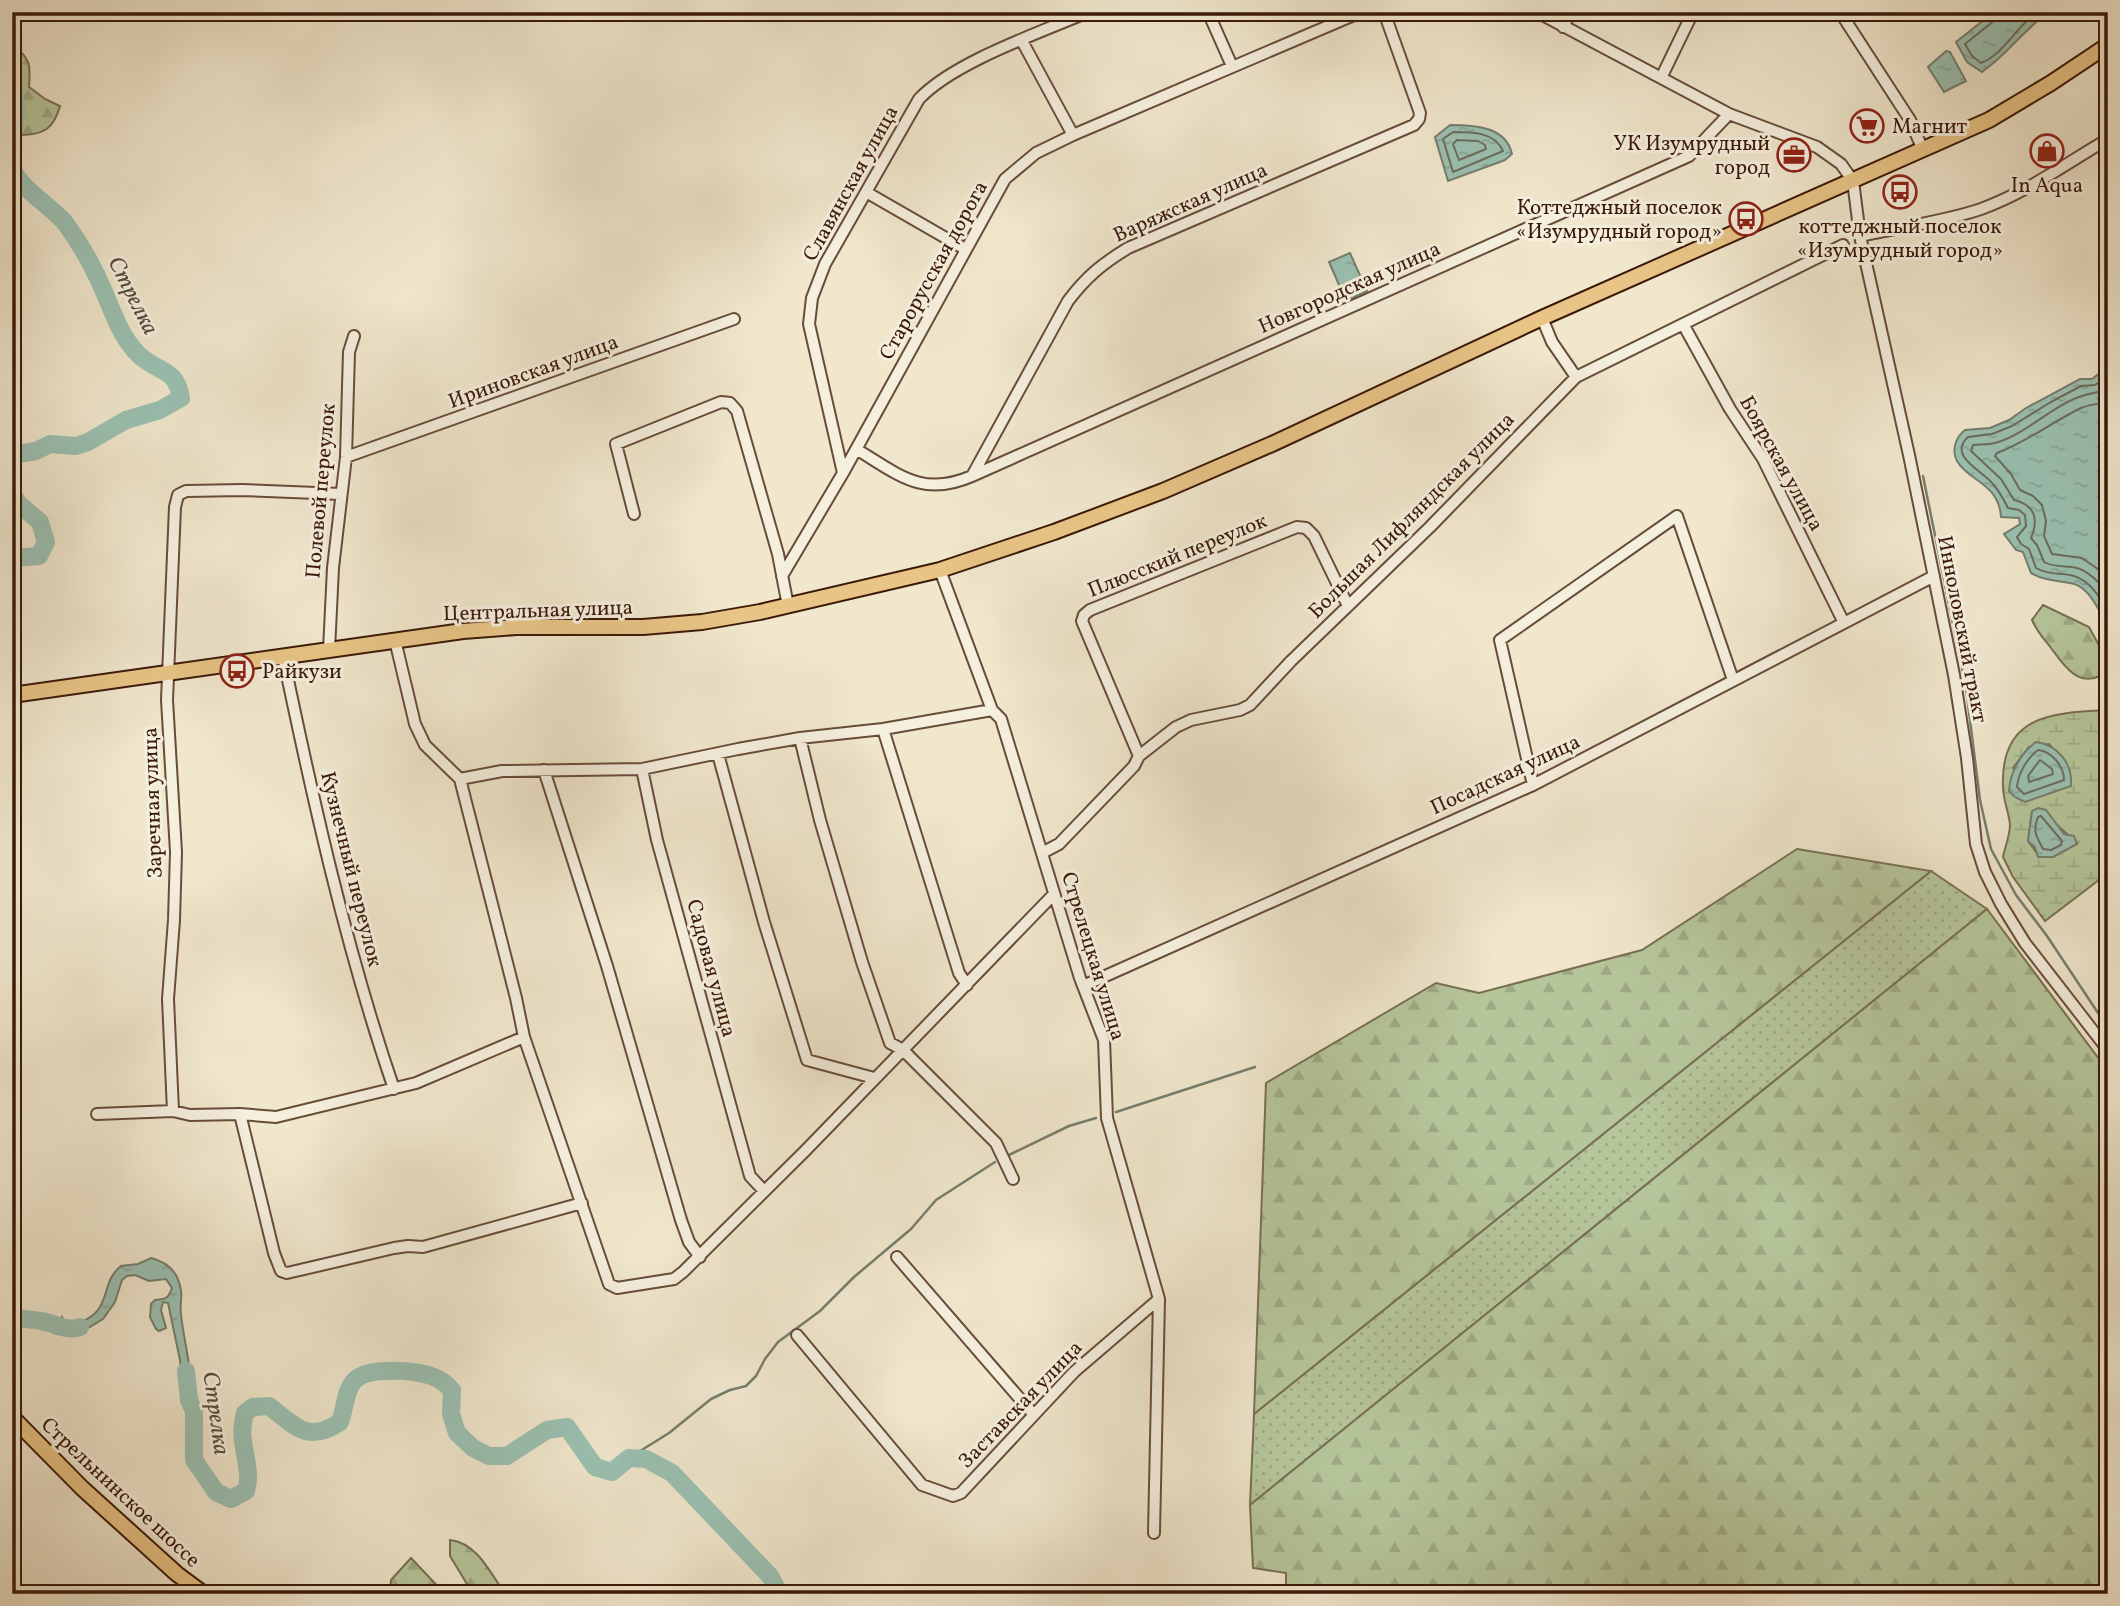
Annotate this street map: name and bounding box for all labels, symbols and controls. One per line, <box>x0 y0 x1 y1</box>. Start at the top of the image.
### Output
street label: Славянская улица <box>796 101 906 267</box>
supermarket icon: Магнит <box>1848 107 1886 145</box>
place label: Магнит <box>1892 113 1968 142</box>
place label: УК Изумрудный город <box>1613 130 1770 183</box>
shop icon: In Aqua <box>2028 132 2066 170</box>
office icon: УК Изумрудный город <box>1775 136 1813 174</box>
street label: Варяжская улица <box>1109 156 1272 250</box>
place label: In Aqua <box>2011 172 2083 201</box>
bus stop icon: коттеджный поселок «Изумрудный город» <box>1881 173 1919 211</box>
street label: Старорусская дорога <box>873 176 996 366</box>
place label: Коттеджный поселок «Изумрудный город» <box>1516 194 1722 247</box>
bus stop icon: Коттеджный поселок «Изумрудный город» <box>1727 200 1765 238</box>
place label: коттеджный поселок «Изумрудный город» <box>1797 213 2003 266</box>
street label: Новгородская улица <box>1254 235 1445 342</box>
water label: Стрелка <box>99 251 166 341</box>
street label: Ириновская улица <box>444 328 623 417</box>
street label: Боярская улица <box>1731 391 1830 537</box>
street label: Полевой переулок <box>299 402 344 580</box>
street label: Большая Лифляндская улица <box>1302 406 1522 626</box>
street label: Плюсский переулок <box>1083 507 1272 606</box>
street label: Инноловский тракт <box>1929 533 1994 726</box>
street label: Центральная улица <box>443 594 634 629</box>
bus stop icon: Райкузи <box>218 652 256 690</box>
place label: Райкузи <box>262 658 342 687</box>
street label: Заречная улица <box>136 727 171 879</box>
street label: Посадская улица <box>1426 728 1585 823</box>
street label: Кузнечный переулок <box>312 769 389 970</box>
street label: Стрелецкая улица <box>1053 869 1132 1044</box>
street label: Садовая улица <box>678 896 743 1040</box>
street label: Заставская улица <box>952 1335 1090 1475</box>
water label: Стрелка <box>193 1369 237 1457</box>
street label: Стрельнинское шоссе <box>34 1411 206 1575</box>

